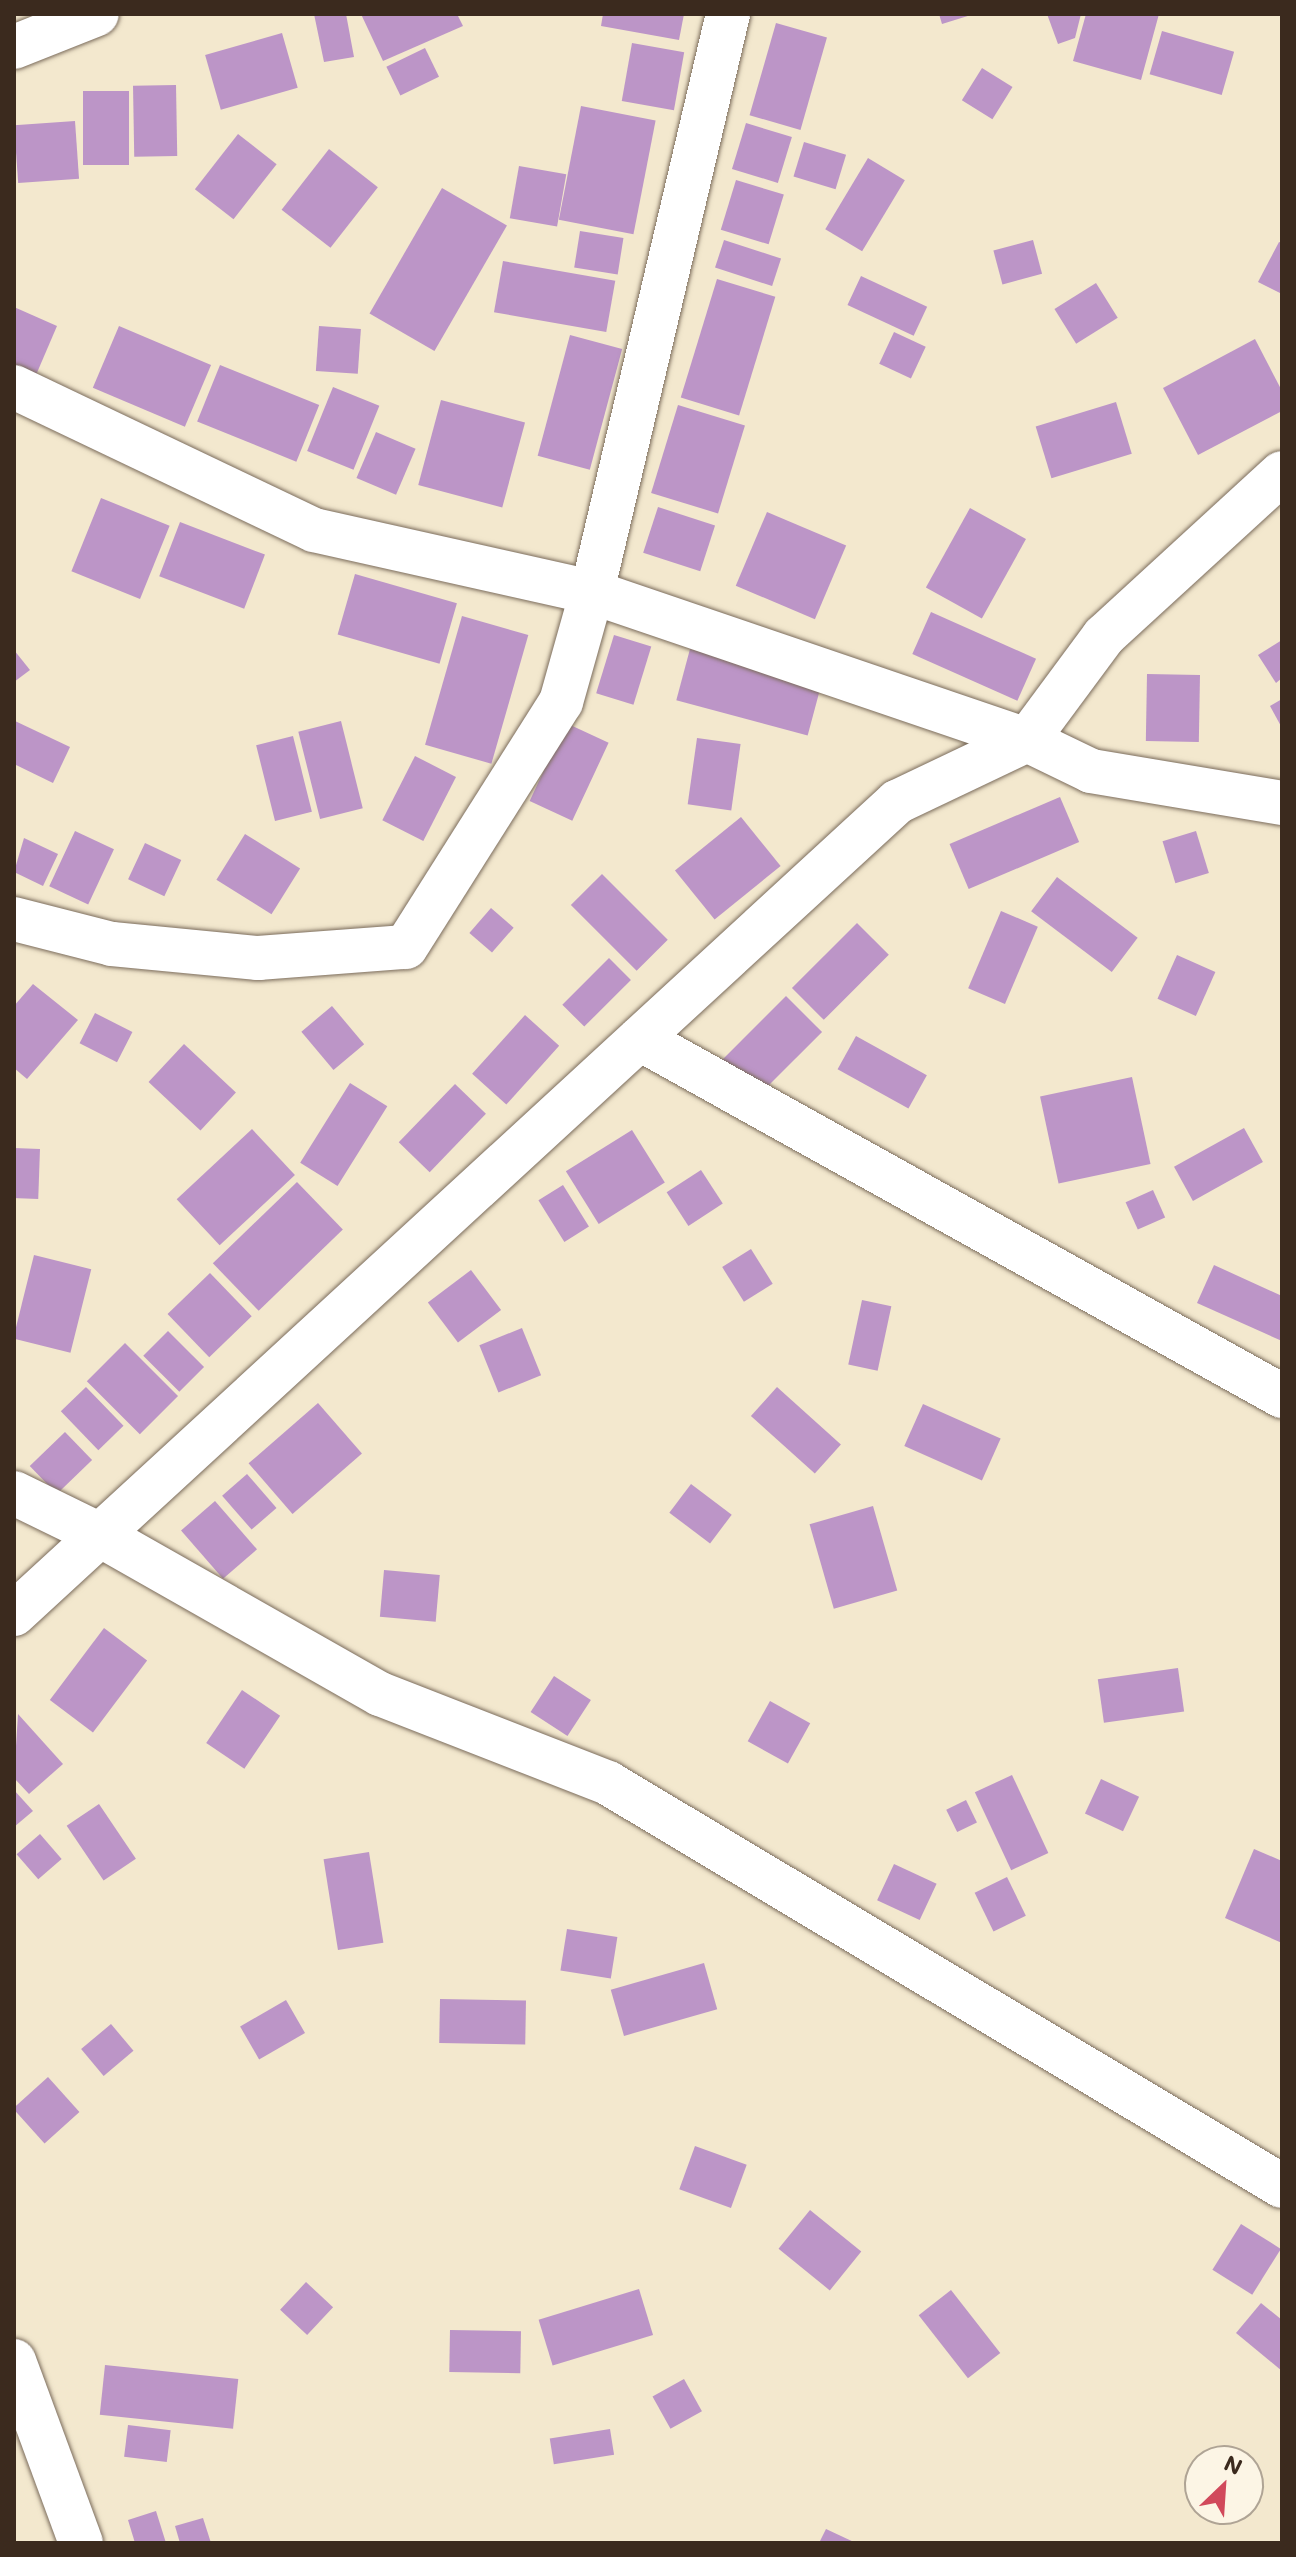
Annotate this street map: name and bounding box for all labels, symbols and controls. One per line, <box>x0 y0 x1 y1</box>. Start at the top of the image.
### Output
north arrow <box>1184 2445 1264 2525</box>
text: N <box>1220 2448 1247 2481</box>

